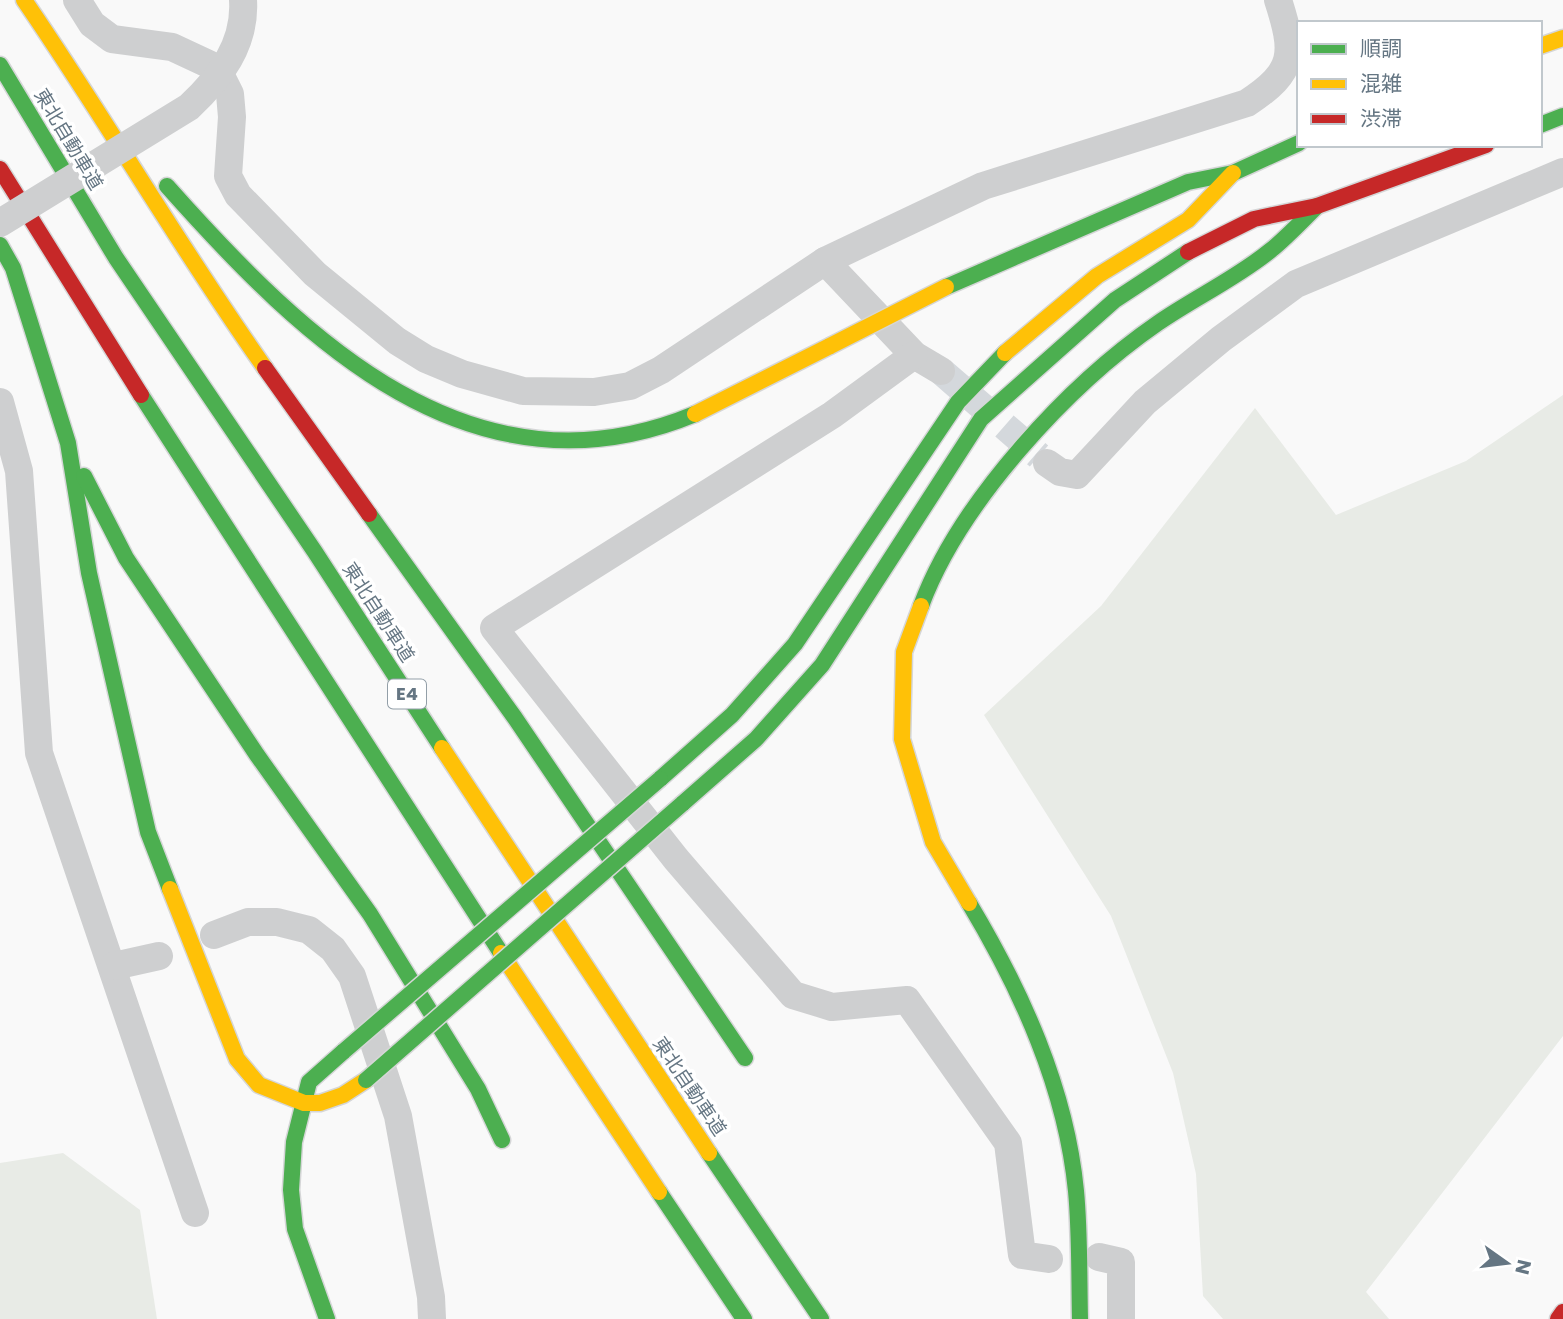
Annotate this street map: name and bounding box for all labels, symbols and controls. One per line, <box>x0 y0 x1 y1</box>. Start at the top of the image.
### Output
legend <box>1297 21 1542 147</box>
text: 順調 <box>1360 34 1402 63</box>
text: 混雑 <box>1360 69 1402 98</box>
street label: 東北自動車道 <box>28 83 110 195</box>
text: 渋滞 <box>1360 104 1402 133</box>
street label: 東北自動車道 <box>336 557 421 667</box>
road number: E4 <box>388 680 426 708</box>
street label: 東北自動車道 <box>647 1031 733 1141</box>
north arrow <box>1472 1228 1542 1298</box>
text: N <box>1508 1257 1538 1277</box>

